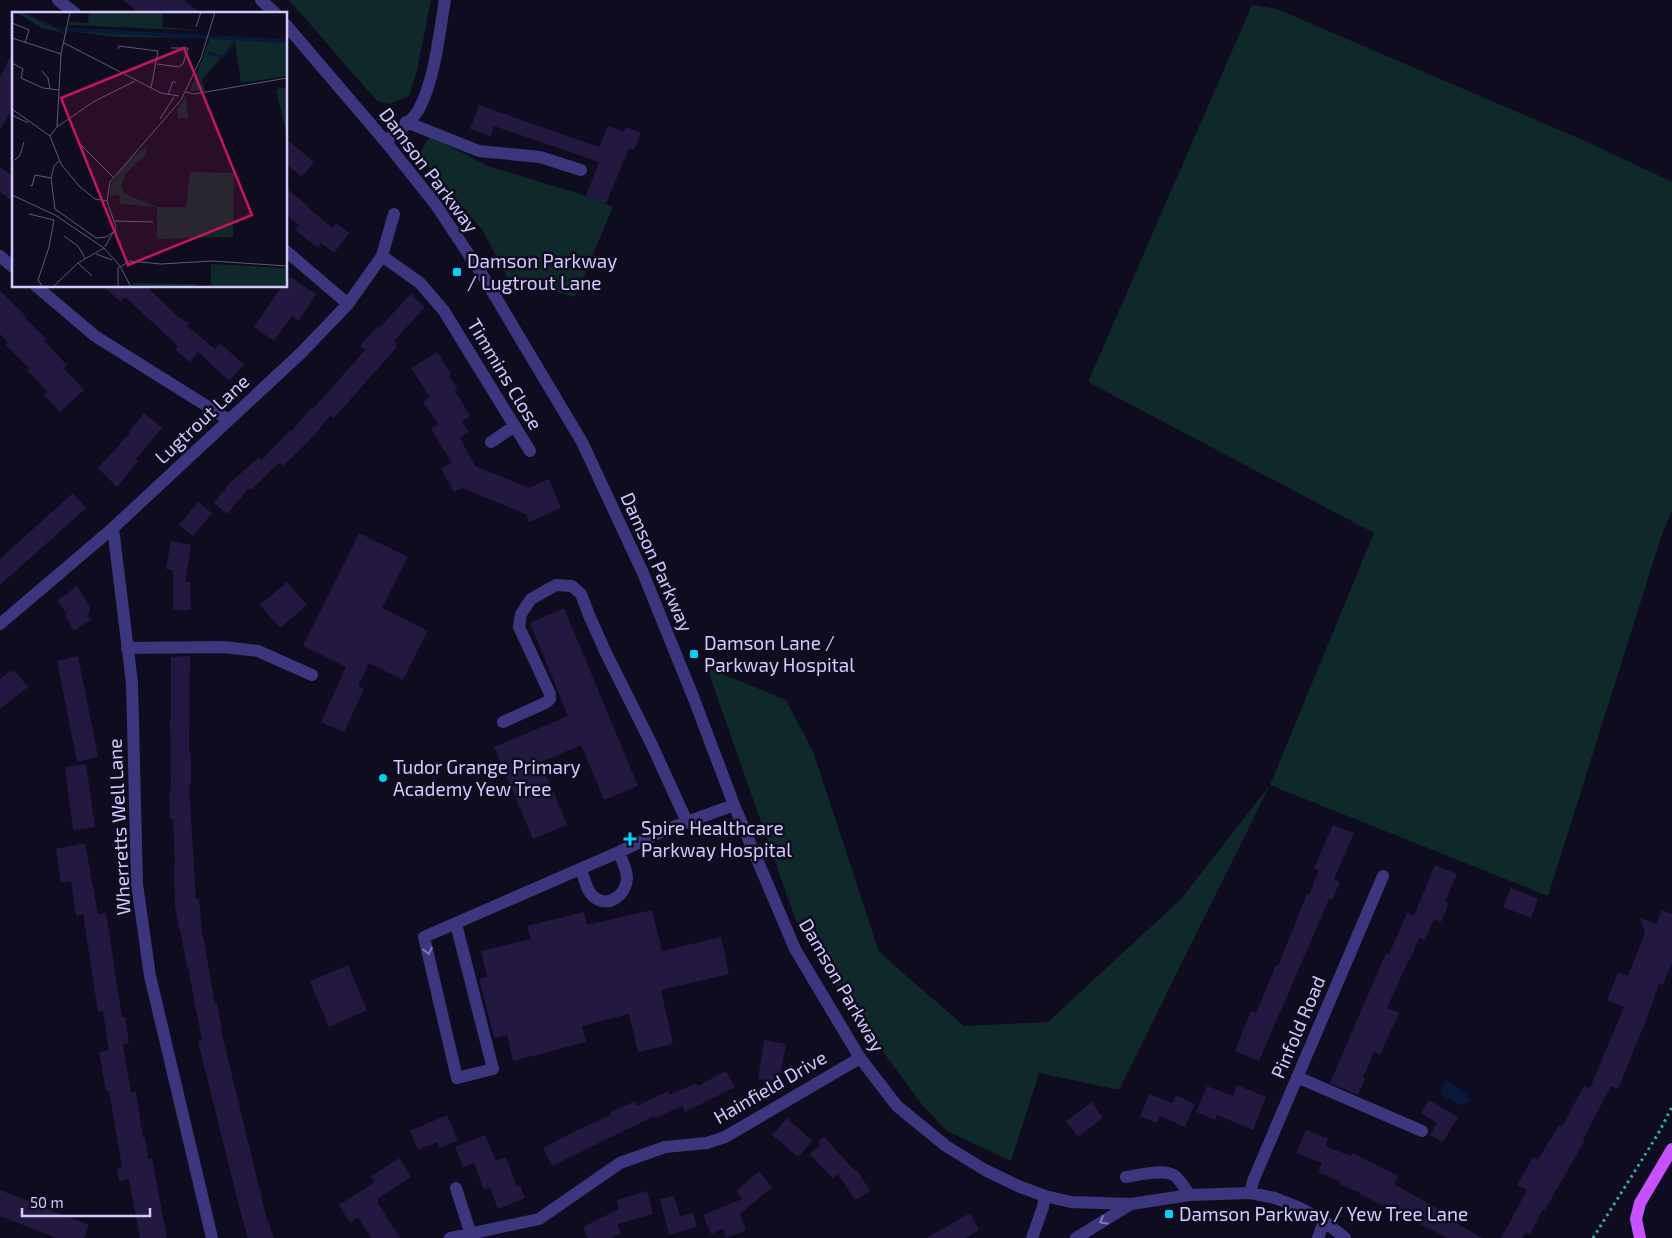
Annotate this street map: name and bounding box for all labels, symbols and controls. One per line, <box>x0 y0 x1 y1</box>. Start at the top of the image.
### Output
inset map <box>12 12 288 288</box>
street label: Damson Parkway <box>375 103 484 237</box>
place label: Damson Parkway / Lugtrout Lane <box>467 249 617 294</box>
marker: Damson Parkway / Lugtrout Lane <box>451 266 463 278</box>
street label: Timmins Close <box>463 314 548 434</box>
street label: Lugtrout Lane <box>150 369 254 468</box>
street label: Damson Parkway <box>616 488 699 635</box>
place label: Damson Lane / Parkway Hospital <box>704 631 855 676</box>
marker: Damson Lane / Parkway Hospital <box>688 648 700 660</box>
street label: Wherretts Well Lane <box>102 738 135 916</box>
place label: Tudor Grange Primary Academy Yew Tree <box>393 755 581 800</box>
marker: Tudor Grange Primary Academy Yew Tree <box>377 772 389 784</box>
place label: Spire Healthcare Parkway Hospital <box>641 816 792 861</box>
marker: Spire Healthcare Parkway Hospital <box>623 832 637 846</box>
street label: Damson Parkway <box>795 914 890 1056</box>
one-way arrow <box>422 947 433 956</box>
street label: Pinfold Road <box>1266 972 1329 1082</box>
street label: Hainfield Drive <box>709 1045 830 1128</box>
scale bar <box>22 1186 150 1218</box>
text: 50 m <box>30 1193 64 1211</box>
place label: Damson Parkway / Yew Tree Lane <box>1179 1202 1468 1225</box>
marker: Damson Parkway / Yew Tree Lane <box>1163 1208 1175 1220</box>
one-way arrow <box>1100 1215 1109 1225</box>

